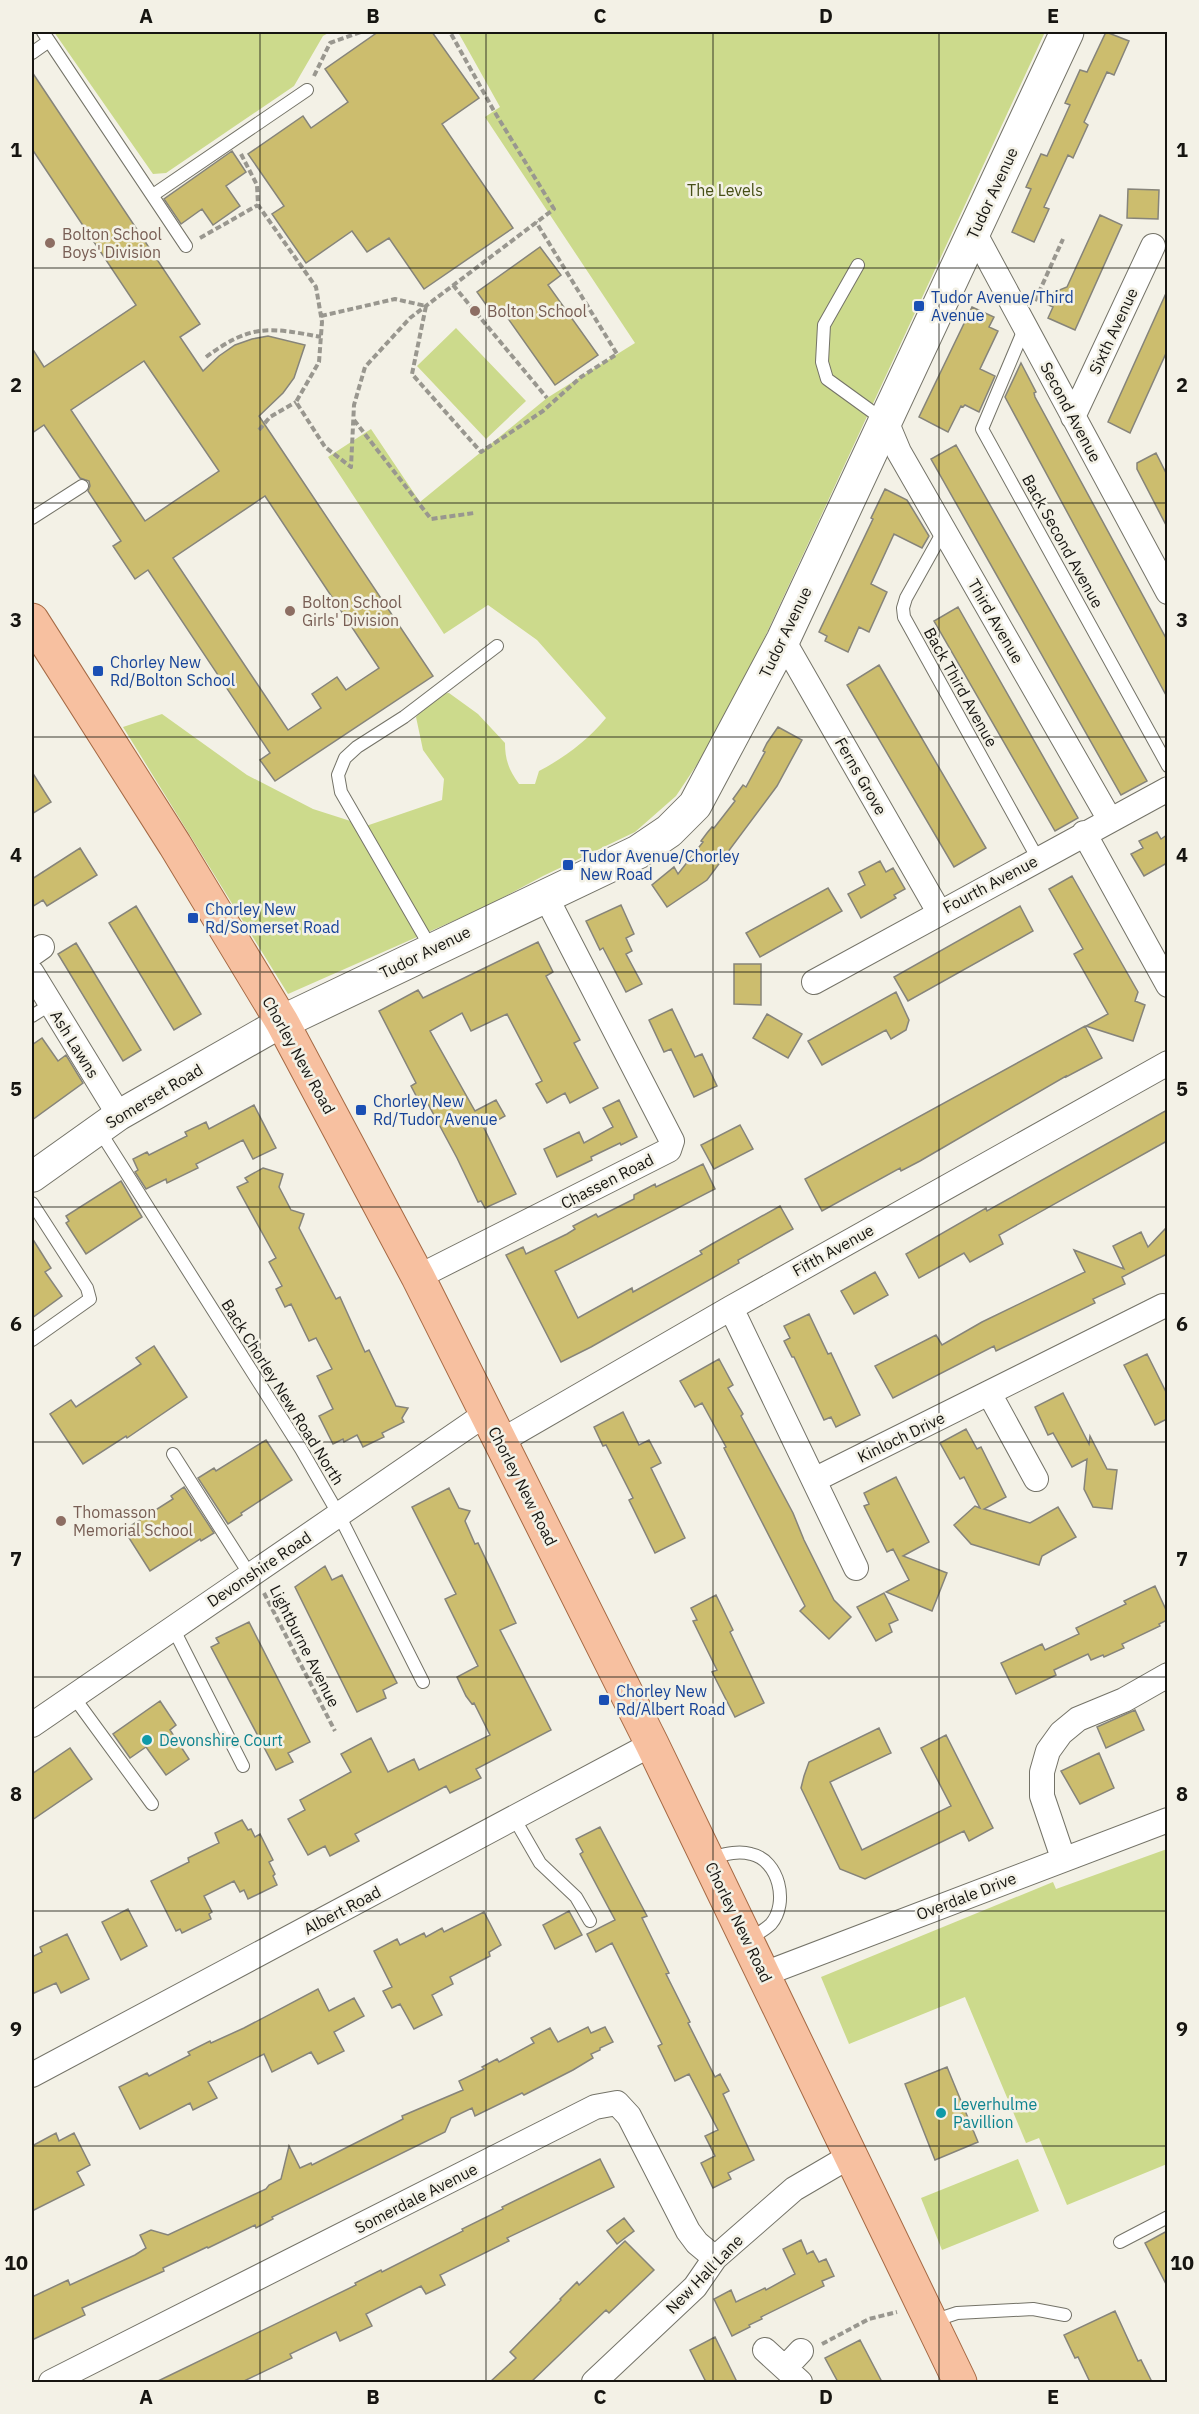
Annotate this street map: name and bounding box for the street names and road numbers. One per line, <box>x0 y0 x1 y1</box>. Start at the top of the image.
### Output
street label: Tudor Avenue <box>962 144 1022 242</box>
street label: Sixth Avenue <box>1084 284 1142 378</box>
street label: Second Avenue <box>1036 358 1106 466</box>
street label: Back Second Avenue <box>1018 471 1108 612</box>
street label: Third Avenue <box>964 575 1028 667</box>
street label: Tudor Avenue <box>754 583 816 681</box>
street label: Back Third Avenue <box>920 624 1002 751</box>
street label: Ferns Grove <box>831 734 891 818</box>
street label: Fourth Avenue <box>939 851 1041 917</box>
street label: Tudor Avenue <box>376 921 474 983</box>
street label: Chorley New Road <box>258 993 340 1117</box>
street label: Ash Lawns <box>46 1006 104 1082</box>
street label: Somerset Road <box>102 1059 206 1133</box>
street label: Chassen Road <box>557 1149 657 1213</box>
street label: Fifth Avenue <box>789 1219 877 1281</box>
street label: Back Chorley New Road North <box>217 1295 349 1489</box>
street label: Kinloch Drive <box>854 1407 948 1467</box>
street label: Chorley New Road <box>484 1423 562 1549</box>
street label: Devonshire Road <box>203 1527 315 1611</box>
street label: Lightburne Avenue <box>266 1582 345 1711</box>
street label: Chorley New Road <box>701 1858 777 1986</box>
street label: Overdale Drive <box>913 1868 1019 1924</box>
street label: Albert Road <box>300 1881 384 1939</box>
street label: Somerdale Avenue <box>351 2158 481 2238</box>
street label: New Hall Lane <box>661 2230 747 2318</box>

